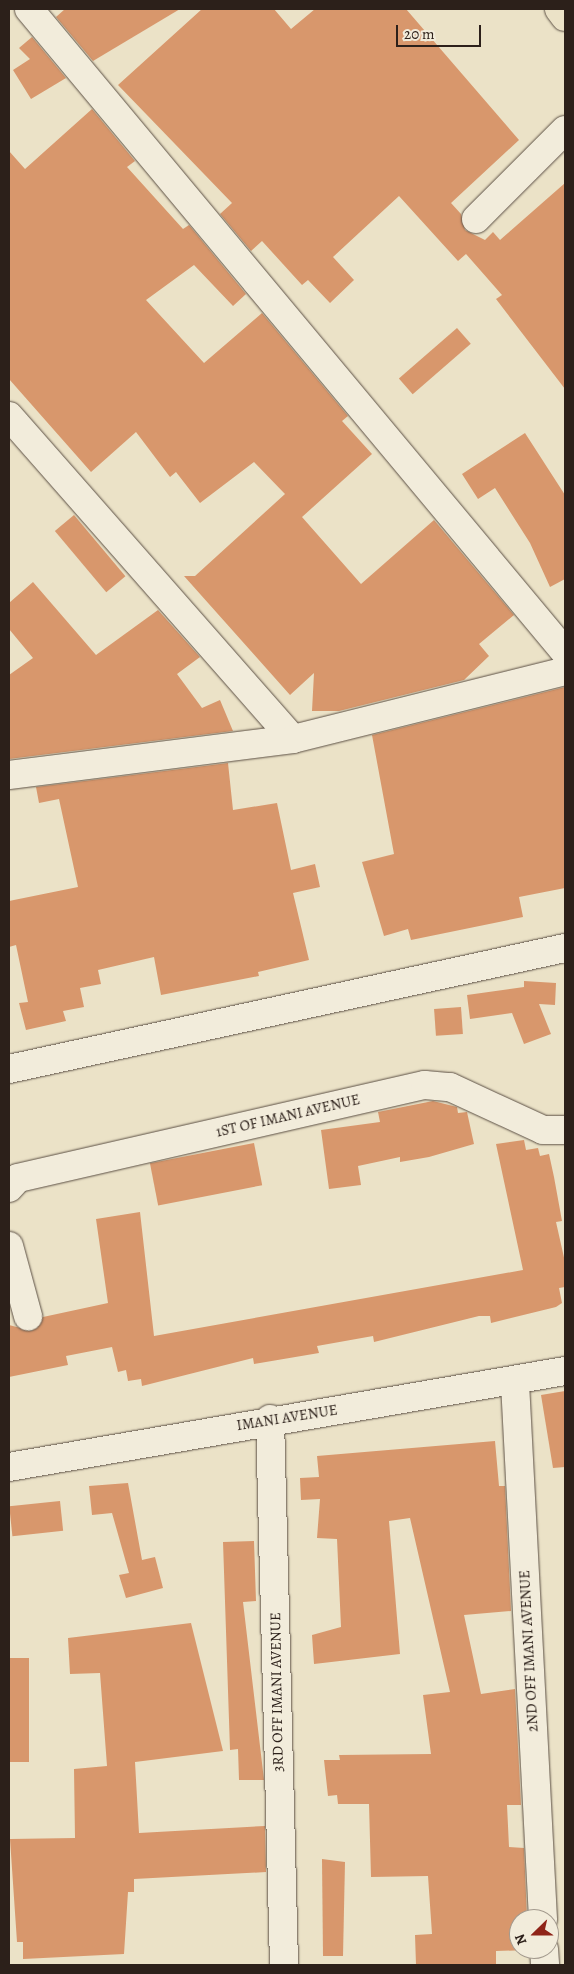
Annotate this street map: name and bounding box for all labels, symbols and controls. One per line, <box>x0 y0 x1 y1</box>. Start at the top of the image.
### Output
scale bar <box>399 15 484 47</box>
text: 20 m <box>404 24 435 44</box>
street label: 1ST OF IMANI AVENUE <box>214 1091 362 1141</box>
street label: IMANI AVENUE <box>235 1401 339 1435</box>
street label: 2ND OFF IMANI AVENUE <box>516 1570 542 1732</box>
street label: 3RD OFF IMANI AVENUE <box>267 1612 287 1772</box>
north arrow <box>509 1909 559 1959</box>
text: N <box>510 1931 531 1948</box>

